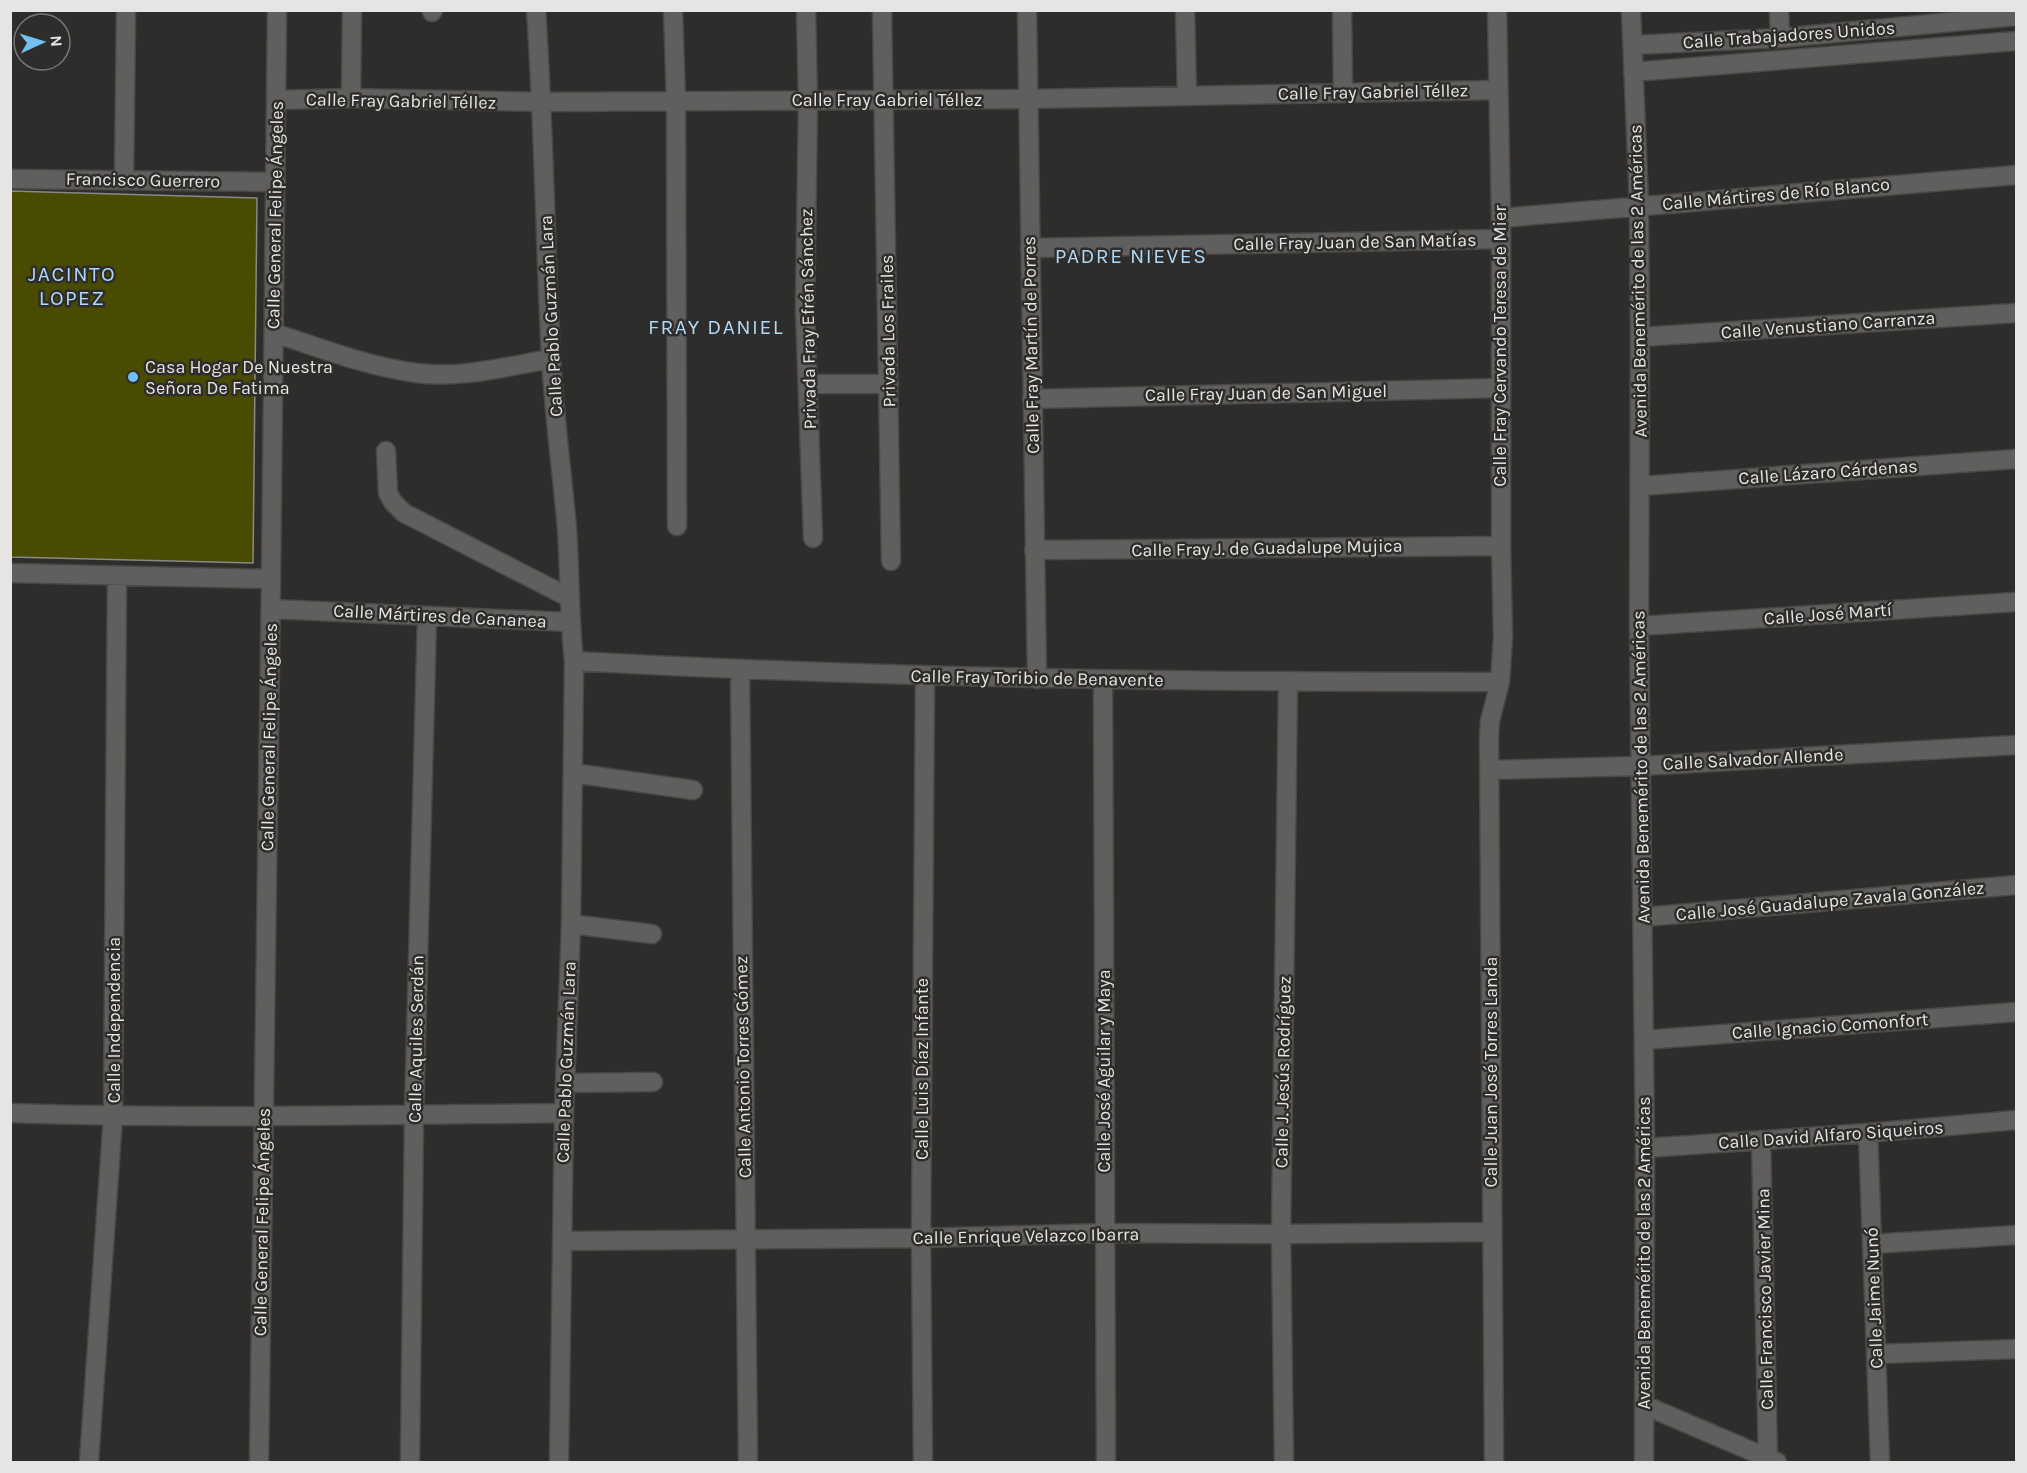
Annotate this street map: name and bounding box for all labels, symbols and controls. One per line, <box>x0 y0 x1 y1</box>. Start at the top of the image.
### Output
north arrow <box>12 12 72 72</box>
street label: Calle Trabajadores Unidos <box>1682 17 1896 53</box>
text: N <box>47 35 66 47</box>
street label: Calle Fray Gabriel Téllez <box>1278 79 1468 105</box>
street label: Calle Fray Gabriel Téllez <box>306 88 496 114</box>
street label: Calle Fray Gabriel Téllez <box>792 89 982 111</box>
street label: Calle General Felipe Ángeles <box>261 101 288 329</box>
street label: Avenida Benemérito de las 2 Américas <box>1624 124 1652 438</box>
street label: Francisco Guerrero <box>66 168 220 192</box>
street label: Calle Mártires de Río Blanco <box>1661 173 1891 215</box>
street label: Calle Fray Cervando Teresa de Mier <box>1489 205 1511 487</box>
street label: Privada Fray Efrén Sánchez <box>795 208 821 430</box>
street label: Calle Pablo Guzmán Lara <box>535 215 567 417</box>
street label: Calle Fray Juan de San Matías <box>1233 229 1477 255</box>
street label: Calle Fray Martín de Porres <box>1018 236 1044 454</box>
district label: PADRE NIEVES <box>1055 244 1207 268</box>
street label: Privada Los Frailes <box>876 255 900 407</box>
district label: JACINTO LOPEZ <box>28 262 116 310</box>
street label: Calle Venustiano Carranza <box>1720 307 1936 343</box>
district label: FRAY DANIEL <box>648 315 784 339</box>
place label: Casa Hogar De Nuestra Señora De Fatima <box>145 356 333 399</box>
marker: Casa Hogar De Nuestra Señora De Fatima <box>126 370 140 384</box>
street label: Calle Fray Juan de San Miguel <box>1145 380 1387 406</box>
street label: Calle Lázaro Cárdenas <box>1738 455 1918 489</box>
street label: Calle Fray J. de Guadalupe Mujica <box>1131 535 1403 561</box>
street label: Calle Mártires de Cananea <box>333 599 547 633</box>
street label: Calle José Martí <box>1763 599 1893 629</box>
street label: Avenida Benemérito de las 2 Américas <box>1627 610 1655 924</box>
street label: Calle General Felipe Ángeles <box>255 623 282 851</box>
street label: Calle Fray Toribio de Benavente <box>910 665 1164 691</box>
street label: Calle Salvador Allende <box>1662 743 1844 775</box>
street label: Calle José Guadalupe Zavala González <box>1675 877 1985 925</box>
street label: Calle Independencia <box>103 937 125 1103</box>
street label: Calle Aquiles Serdán <box>404 955 428 1123</box>
street label: Calle Antonio Torres Gómez <box>730 956 756 1178</box>
street label: Calle Juan José Torres Landa <box>1480 956 1502 1188</box>
street label: Calle Pablo Guzmán Lara <box>551 961 581 1163</box>
street label: Calle José Aguilar y Maya <box>1093 969 1115 1173</box>
street label: Calle J. Jesús Rodríguez <box>1270 976 1296 1168</box>
street label: Calle Luis Díaz Infante <box>911 978 933 1160</box>
street label: Calle Ignacio Comonfort <box>1731 1008 1929 1044</box>
street label: Avenida Benemérito de las 2 Américas <box>1633 1096 1655 1410</box>
street label: Calle General Felipe Ángeles <box>248 1108 275 1336</box>
street label: Calle David Alfaro Siqueiros <box>1718 1116 1944 1154</box>
street label: Calle Francisco Javier Mina <box>1752 1188 1778 1410</box>
street label: Calle Enrique Velazco Ibarra <box>913 1223 1139 1249</box>
street label: Calle Jaime Nunó <box>1861 1227 1887 1369</box>

